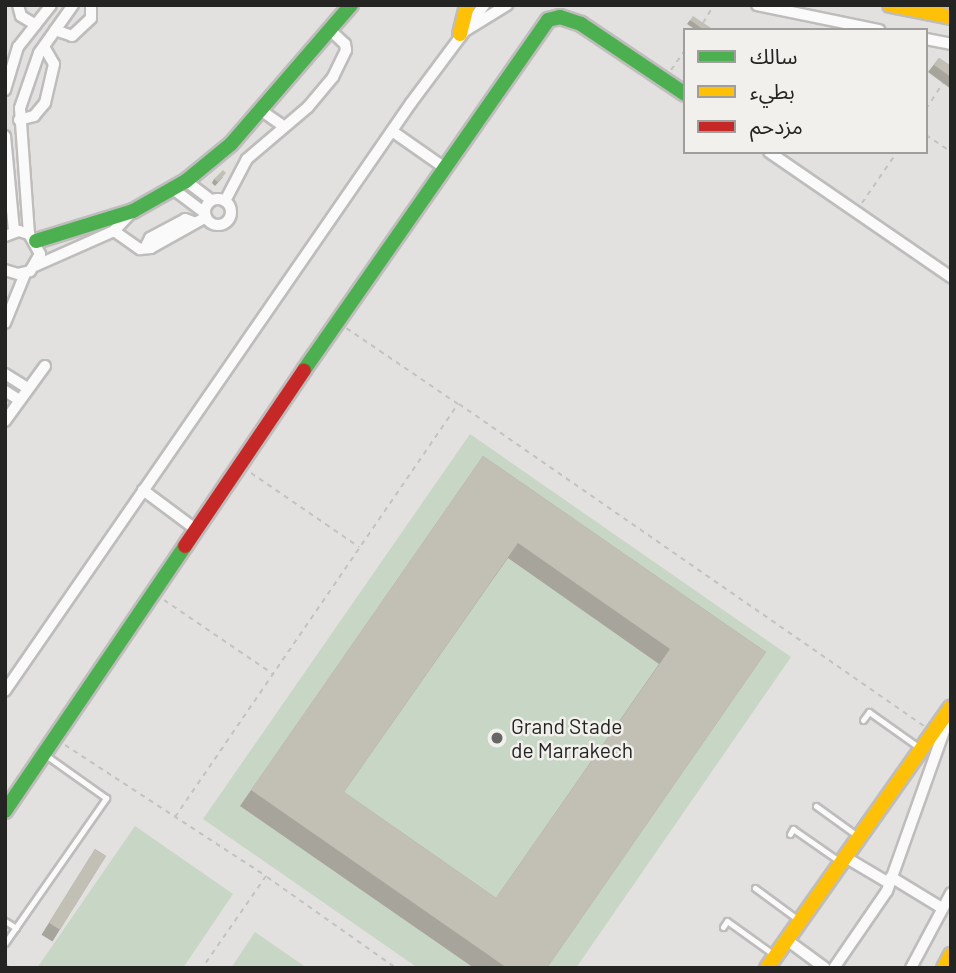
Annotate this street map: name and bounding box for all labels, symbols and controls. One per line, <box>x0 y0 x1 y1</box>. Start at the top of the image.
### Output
legend <box>683 28 928 154</box>
text: سالك <box>750 43 797 68</box>
text: بطيء <box>750 78 795 103</box>
text: مزدحم <box>750 113 803 138</box>
place label: Grand Stade de Marrakech <box>511 713 633 763</box>
marker: Grand Stade de Marrakech <box>489 730 505 746</box>

